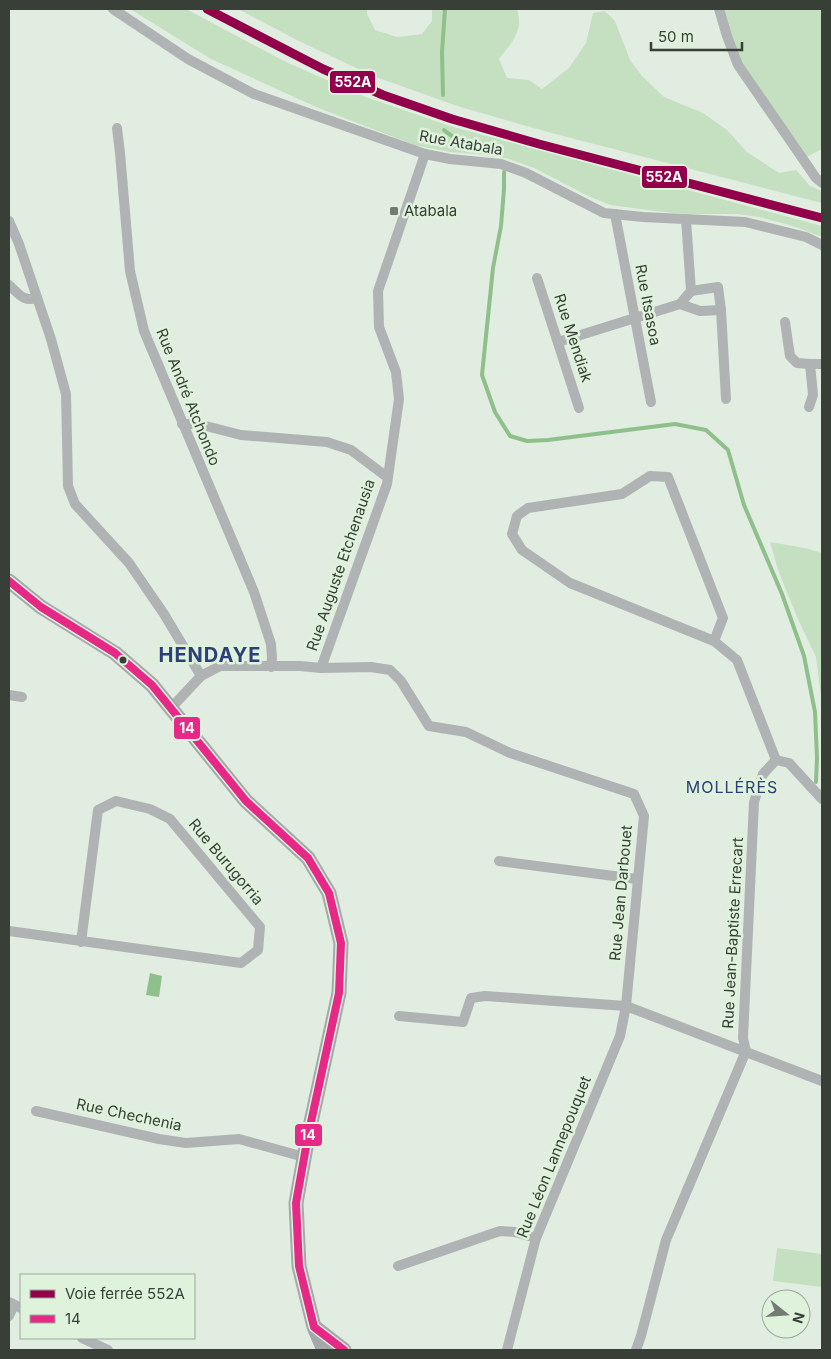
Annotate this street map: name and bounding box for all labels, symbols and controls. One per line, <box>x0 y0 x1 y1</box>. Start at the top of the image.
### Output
scale bar <box>651 20 742 52</box>
text: 50 m <box>658 27 694 46</box>
line badge: 552A <box>329 70 376 94</box>
text: 552A <box>334 73 372 90</box>
street label: Rue Atabala <box>418 126 504 159</box>
line badge: 552A <box>641 165 688 189</box>
text: 552A <box>645 168 683 185</box>
place label: Atabala <box>404 201 457 220</box>
marker: Atabala <box>388 205 400 217</box>
street label: Rue Itsasoa <box>631 263 666 347</box>
street label: Rue Mendiak <box>550 291 597 385</box>
street label: Rue André Atchondo <box>152 325 225 468</box>
street label: Rue Auguste Etchenausia <box>302 476 379 653</box>
district label: HENDAYE <box>158 643 262 667</box>
unlabelled marker <box>118 655 128 665</box>
line badge: 14 <box>173 716 201 740</box>
text: 14 <box>179 719 195 736</box>
district label: MOLLÉRÈS <box>686 777 778 797</box>
street label: Rue Burugorria <box>185 815 268 909</box>
street label: Rue Jean Darbouet <box>605 824 636 962</box>
street label: Rue Jean-Baptiste Errecart <box>718 837 747 1029</box>
street label: Rue Léon Lannepouquet <box>512 1073 595 1241</box>
street label: Rue Chechenia <box>75 1094 183 1135</box>
line badge: 14 <box>294 1123 323 1147</box>
text: 14 <box>300 1126 316 1143</box>
legend <box>20 1274 195 1339</box>
text: Voie ferrée 552A <box>65 1284 185 1303</box>
north arrow <box>761 1289 811 1339</box>
text: 14 <box>65 1309 81 1328</box>
text: N <box>789 1310 809 1326</box>

